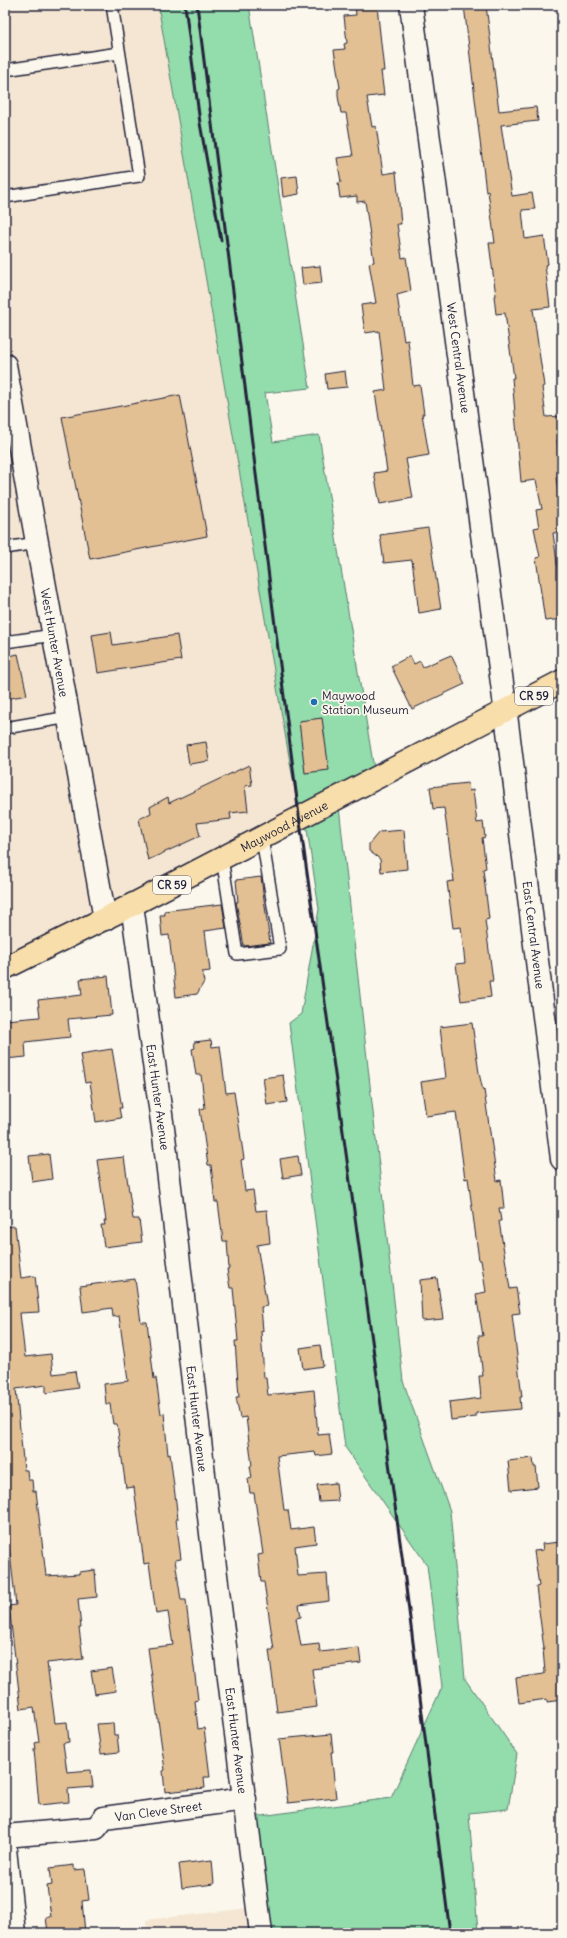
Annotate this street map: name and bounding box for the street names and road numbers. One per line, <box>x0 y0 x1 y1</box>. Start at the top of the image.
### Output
street label: West Central Avenue <box>444 301 474 414</box>
street label: West Hunter Avenue <box>38 587 72 698</box>
road number: CR 59 <box>515 687 553 705</box>
street label: Maywood Avenue <box>238 797 330 855</box>
road number: CR 59 <box>153 876 191 894</box>
street label: East Central Avenue <box>520 880 548 990</box>
street label: East Hunter Avenue <box>144 1043 173 1151</box>
street label: East Hunter Avenue <box>184 1365 211 1473</box>
street label: East Hunter Avenue <box>223 1686 251 1794</box>
street label: Van Cleve Street <box>114 1797 203 1824</box>

